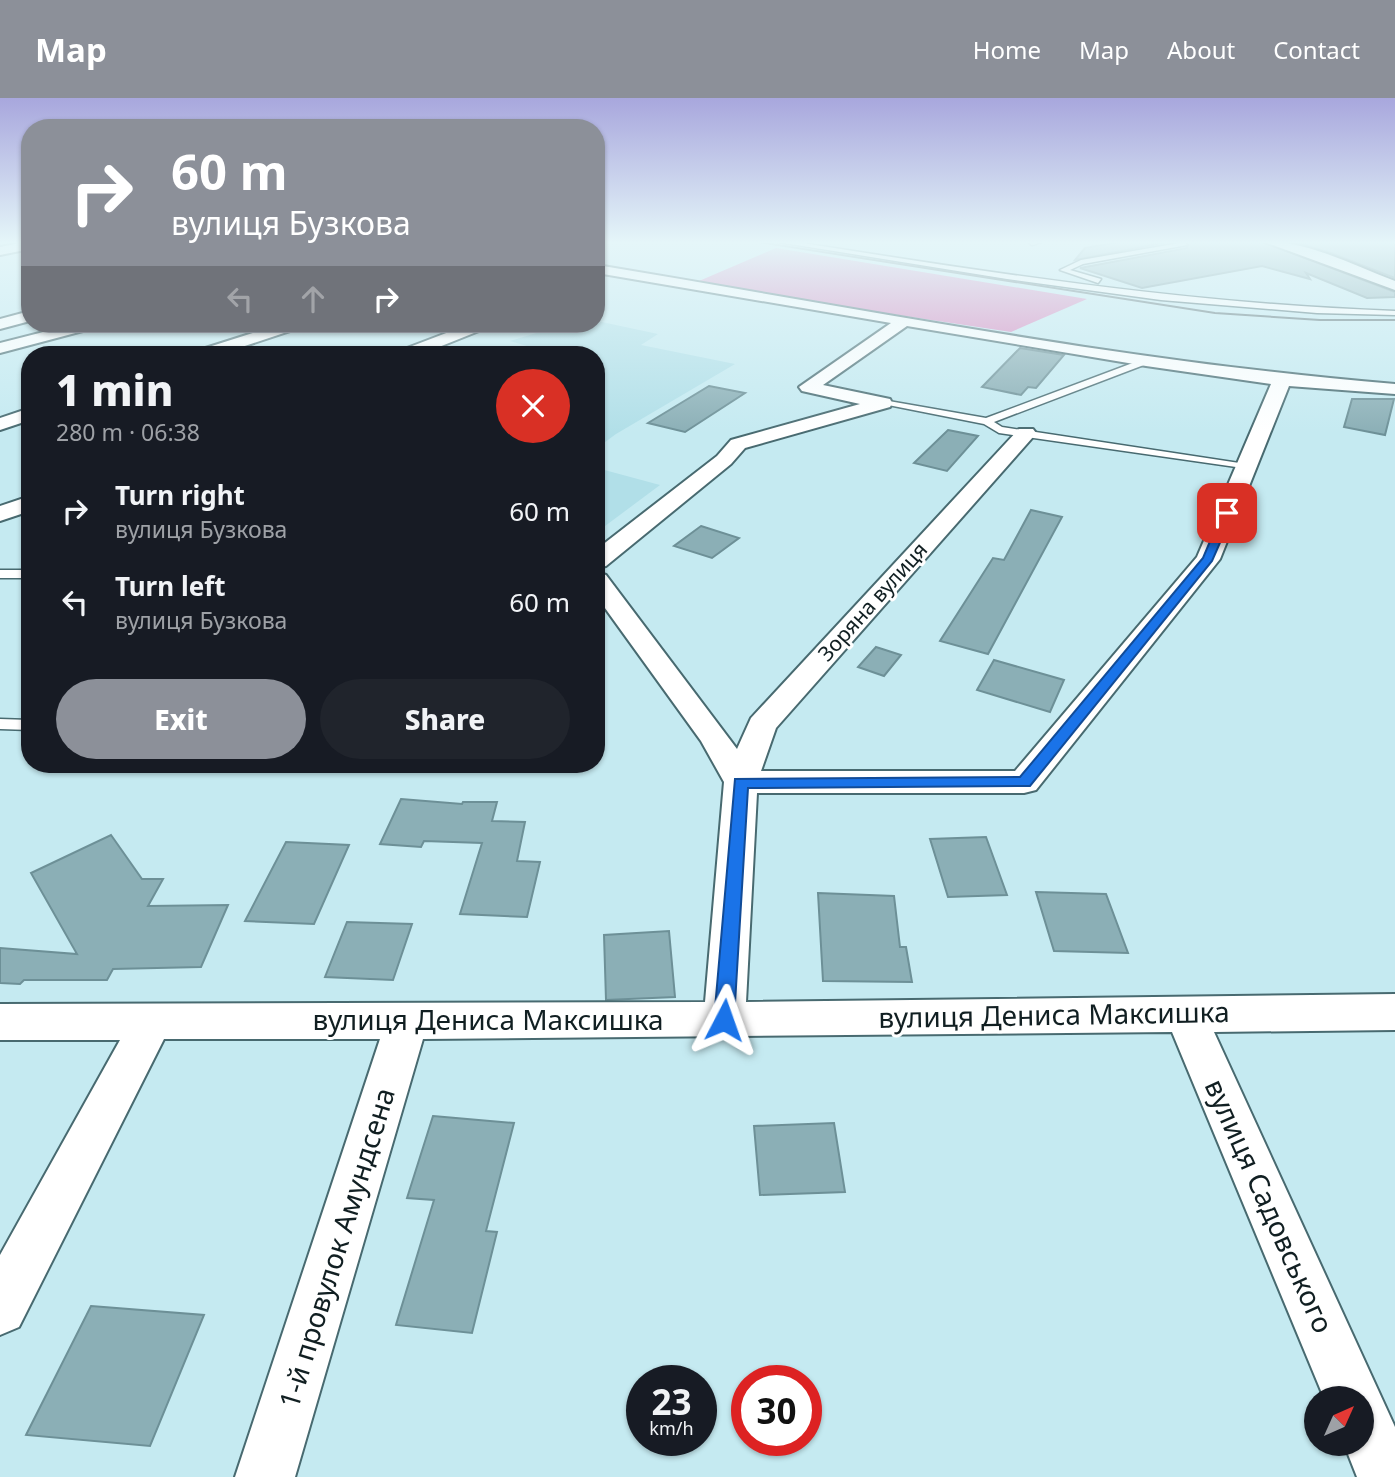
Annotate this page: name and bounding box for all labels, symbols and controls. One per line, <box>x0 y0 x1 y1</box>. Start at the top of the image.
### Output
text: Map <box>35 27 107 72</box>
text: Home <box>973 33 1041 66</box>
text: Map <box>1079 33 1129 66</box>
text: About <box>1167 33 1235 66</box>
text: Contact <box>1273 33 1360 66</box>
text: 60 m <box>171 138 288 204</box>
icon: right <box>56 147 147 238</box>
text: вулиця Бузкова <box>171 201 411 244</box>
icon: left <box>221 280 259 318</box>
icon: ahead <box>294 280 332 318</box>
icon: right <box>367 280 405 318</box>
text: 1 min <box>56 361 173 418</box>
button: close <box>496 369 570 443</box>
text: 280 m · 06:38 <box>56 416 200 448</box>
text: Turn right <box>115 477 245 513</box>
pin <box>1197 483 1257 543</box>
icon: right <box>56 492 94 530</box>
text: 60 m <box>509 493 570 529</box>
icon: arrive <box>1208 494 1246 532</box>
text: вулиця Бузкова <box>115 513 287 545</box>
street label: Зоряна вулиця <box>811 536 933 667</box>
text: Turn left <box>115 568 226 604</box>
icon: left <box>56 583 94 621</box>
text: 60 m <box>509 584 570 620</box>
text: вулиця Бузкова <box>115 604 287 636</box>
button: Exit <box>56 679 306 759</box>
button: Share <box>320 679 570 759</box>
position arrow <box>687 983 761 1057</box>
street label: вулиця Дениса Максишка <box>878 992 1230 1036</box>
street label: вулиця Дениса Максишка <box>312 1000 664 1038</box>
street label: вулиця Садовського <box>1197 1073 1343 1339</box>
street label: 1-й провулок Амундсена <box>269 1083 403 1413</box>
speed limit sign: 30 <box>731 1365 822 1456</box>
text: 23 <box>651 1378 692 1425</box>
north arrow <box>1304 1386 1374 1456</box>
map controls <box>1304 1386 1374 1456</box>
text: km/h <box>649 1416 694 1440</box>

